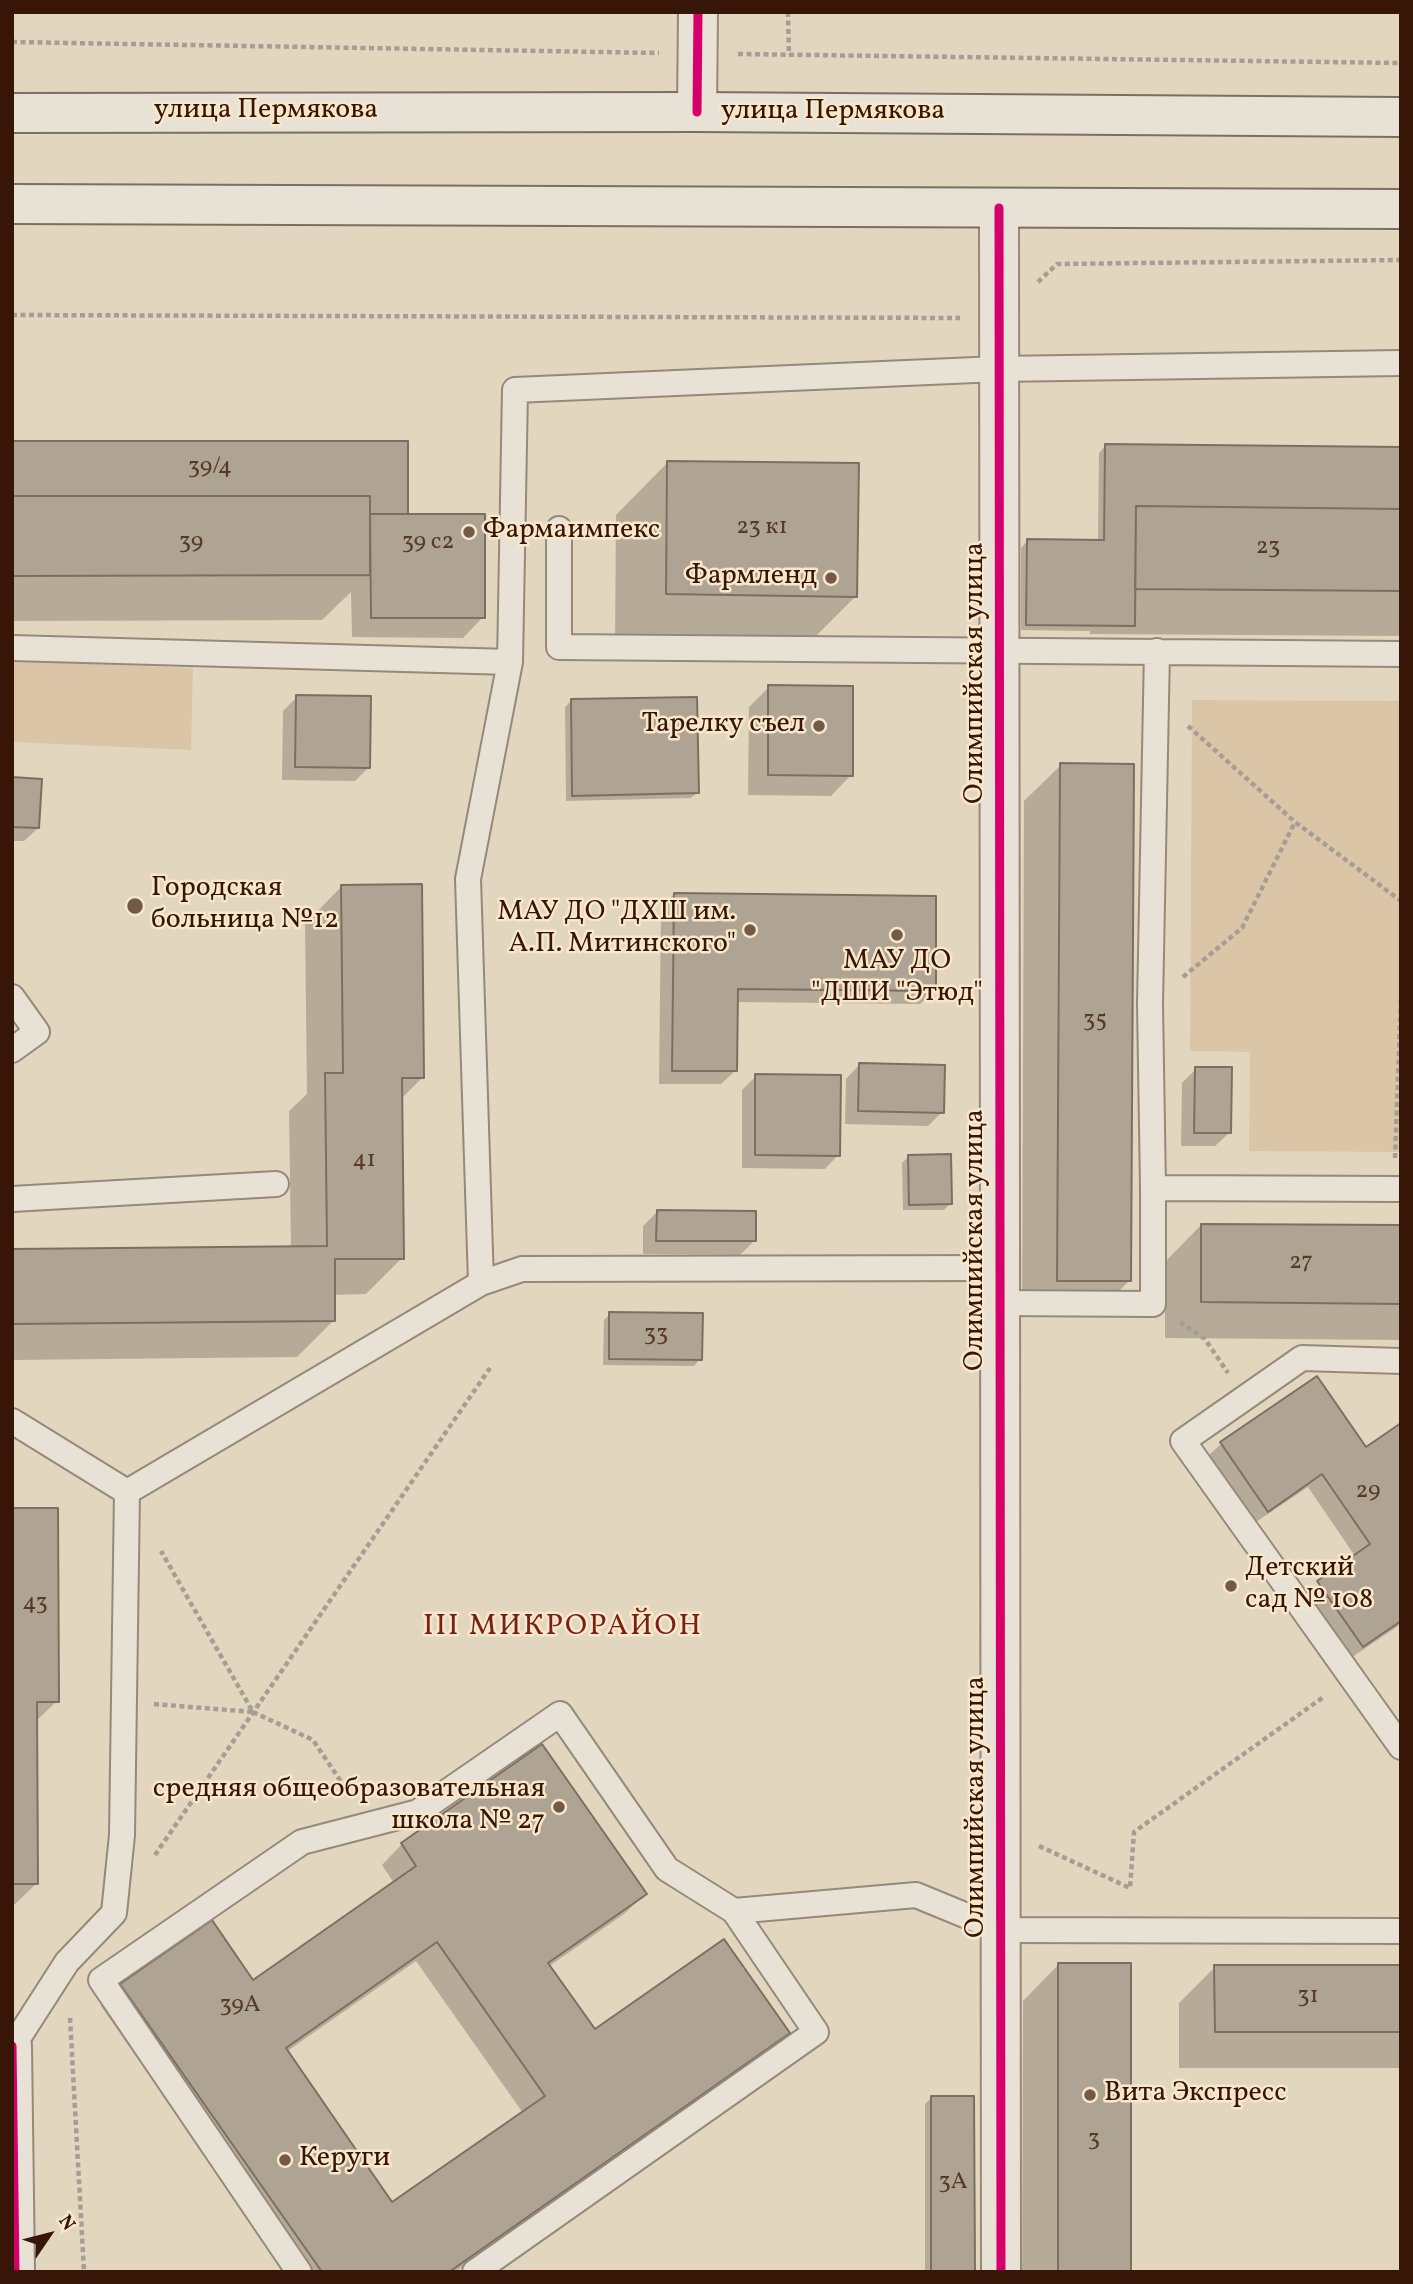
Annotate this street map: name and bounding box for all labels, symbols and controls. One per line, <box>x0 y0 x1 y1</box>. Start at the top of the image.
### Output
street label: улица Пермякова <box>154 95 378 129</box>
street label: улица Пермякова <box>721 96 945 130</box>
house number: 39/4 <box>188 455 232 483</box>
place label: Фармаимпекс <box>483 515 660 549</box>
house number: 23 к1 <box>736 515 788 543</box>
marker: Фармаимпекс <box>461 524 477 540</box>
house number: 39 <box>179 530 203 558</box>
house number: 39 с2 <box>402 530 454 558</box>
house number: 23 <box>1256 535 1280 563</box>
street label: Олимпийская улица <box>960 542 994 804</box>
place label: Фармленд <box>685 561 817 595</box>
marker: Фармленд <box>823 570 839 586</box>
place label: Тарелку съел <box>641 709 805 743</box>
marker: Тарелку съел <box>811 718 827 734</box>
place label: Городская больница №12 <box>151 873 339 939</box>
marker: Городская больница №12 <box>125 896 145 916</box>
place label: МАУ ДО "ДХШ им. А.П. Митинского" <box>497 897 736 963</box>
marker: МАУ ДО "ДХШ им. А.П. Митинского" <box>742 922 758 938</box>
marker: МАУ ДО "ДШИ "Этюд" <box>889 927 905 943</box>
place label: МАУ ДО "ДШИ "Этюд" <box>811 946 983 1012</box>
house number: 35 <box>1083 1008 1107 1036</box>
street label: Олимпийская улица <box>960 1109 994 1371</box>
house number: 41 <box>352 1148 376 1176</box>
house number: 27 <box>1289 1250 1313 1278</box>
house number: 33 <box>644 1322 668 1350</box>
house number: 29 <box>1355 1479 1381 1507</box>
place label: Детский сад № 108 <box>1245 1553 1373 1619</box>
marker: Детский сад № 108 <box>1223 1578 1239 1594</box>
house number: 43 <box>22 1591 48 1619</box>
district label: III МИКРОРАЙОН <box>425 1610 701 1646</box>
street label: Олимпийская улица <box>961 1676 995 1938</box>
place label: средняя общеобразовательная школа № 27 <box>153 1774 545 1840</box>
marker: средняя общеобразовательная школа № 27 <box>551 1799 567 1815</box>
house number: 31 <box>1297 1984 1319 2012</box>
house number: 39А <box>219 1993 261 2021</box>
place label: Вита Экспресс <box>1104 2078 1287 2112</box>
marker: Вита Экспресс <box>1082 2087 1098 2103</box>
house number: 3 <box>1088 2127 1100 2155</box>
place label: Керуги <box>299 2143 390 2177</box>
marker: Керуги <box>277 2152 293 2168</box>
house number: 3А <box>938 2170 968 2198</box>
north arrow <box>14 2200 84 2270</box>
text: N <box>52 2210 81 2236</box>

